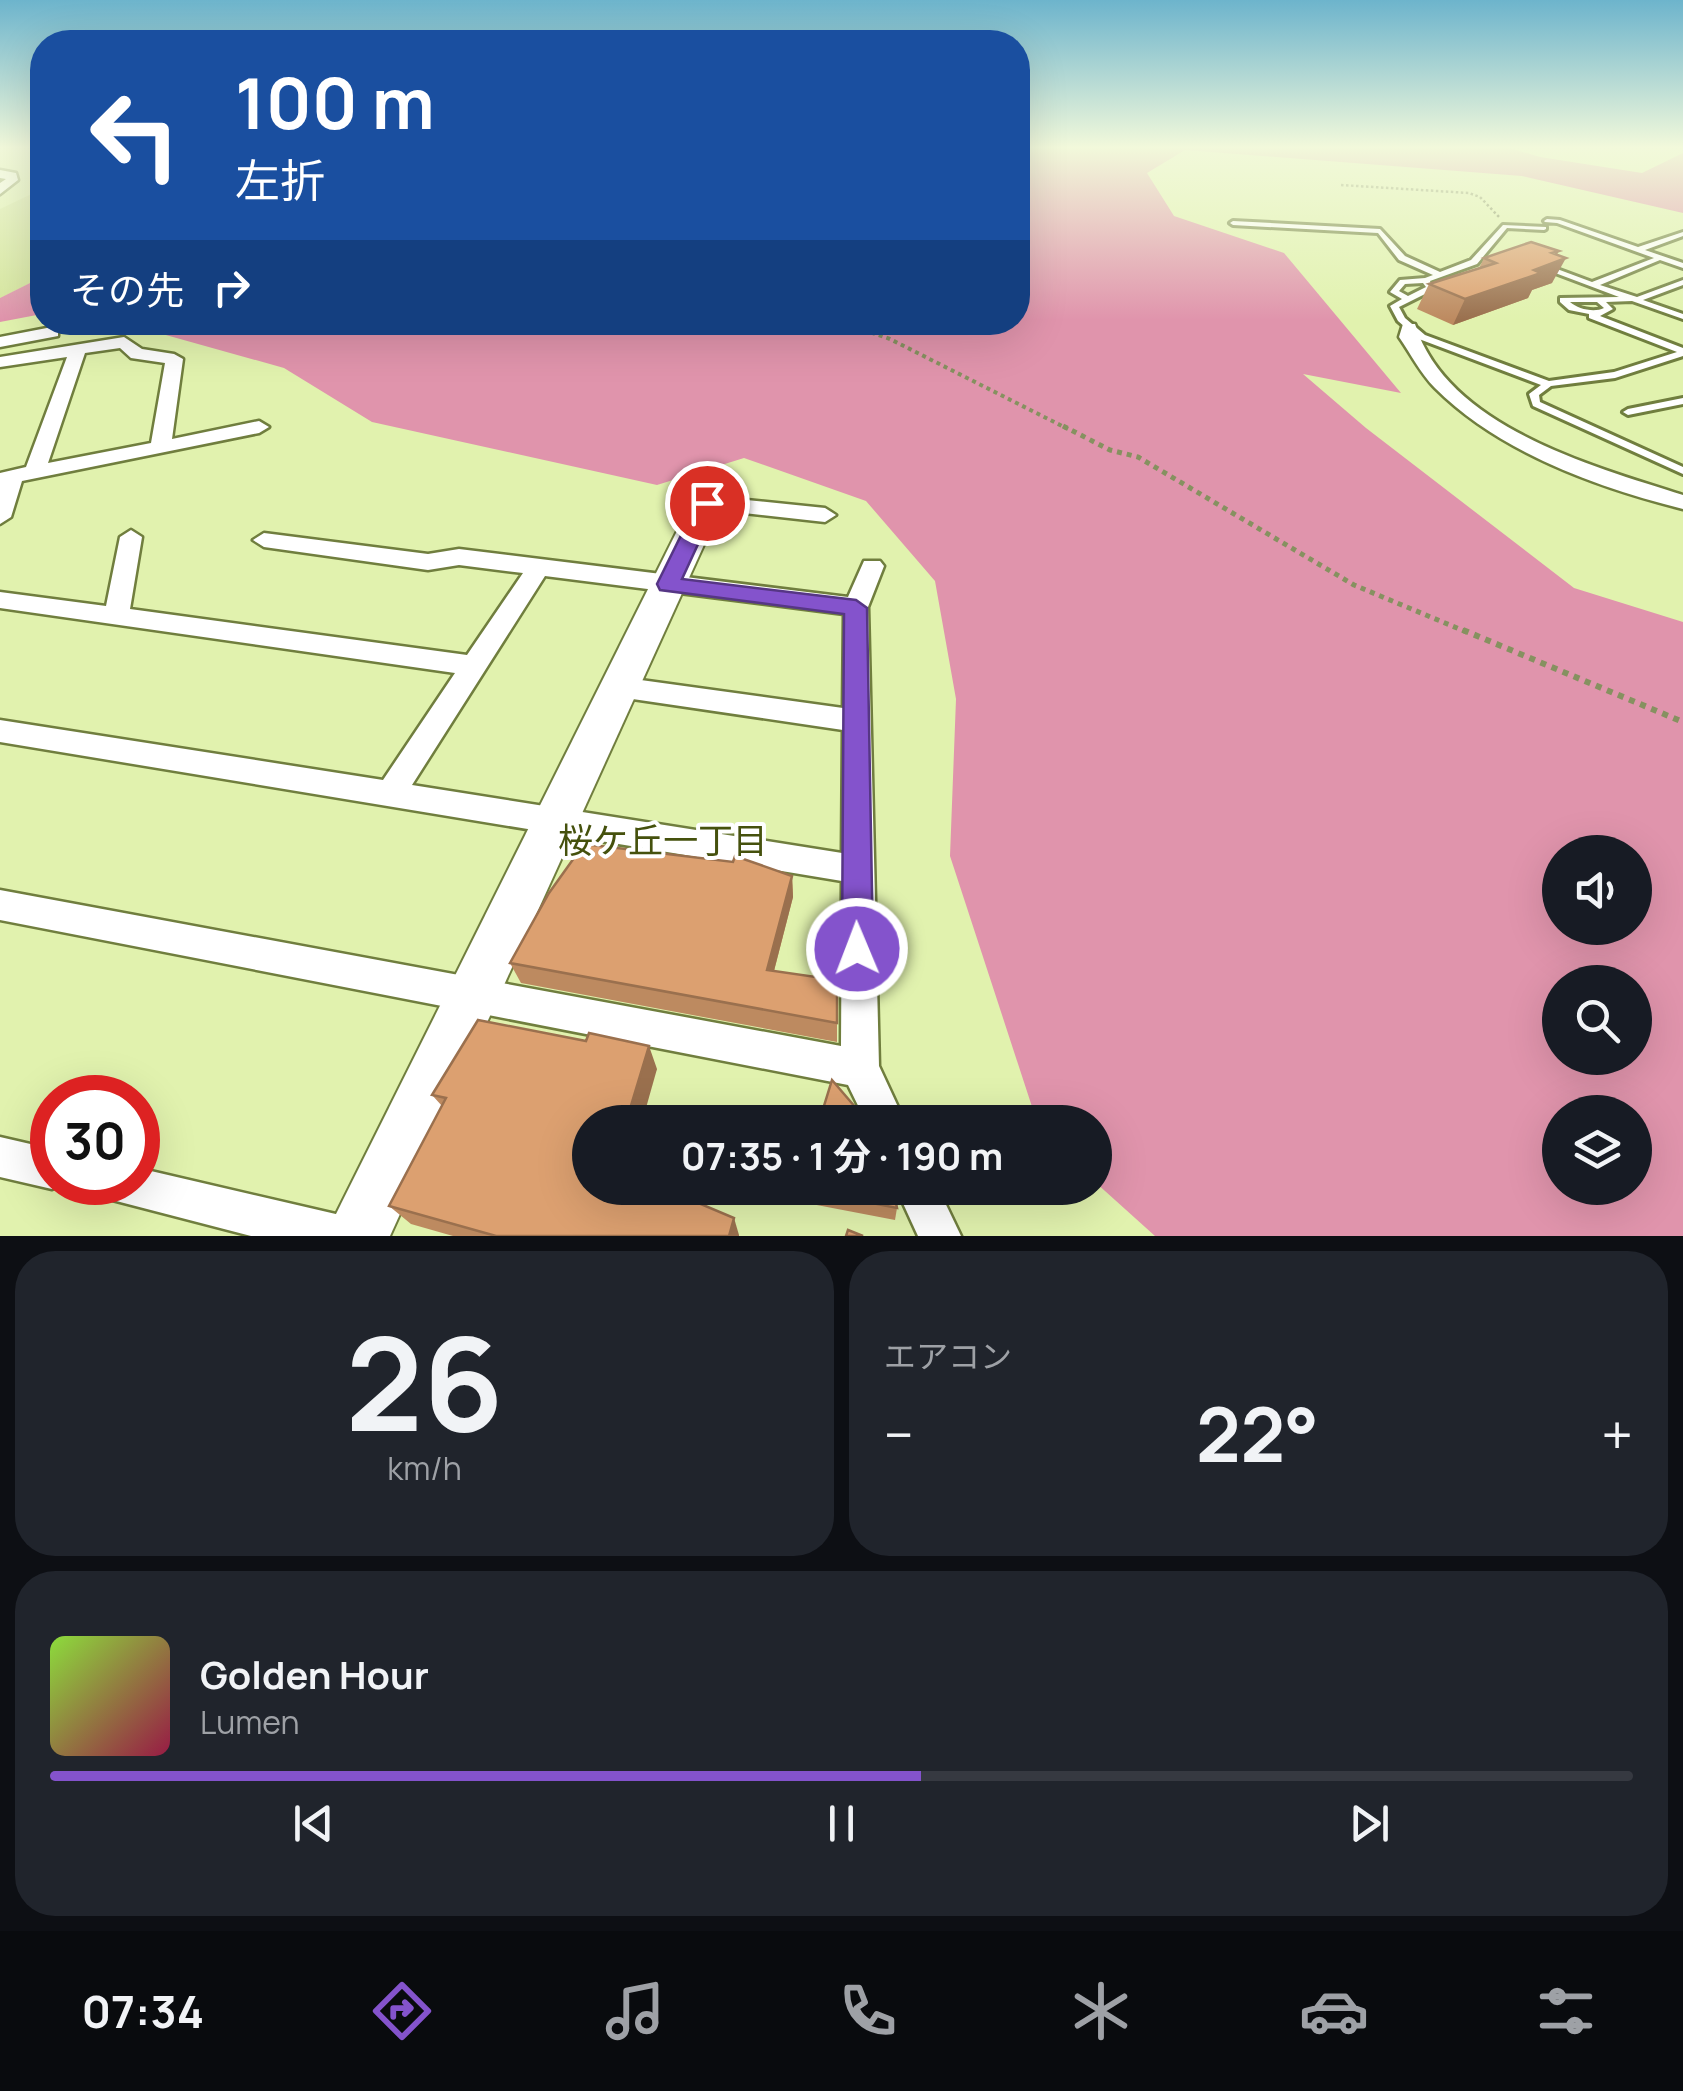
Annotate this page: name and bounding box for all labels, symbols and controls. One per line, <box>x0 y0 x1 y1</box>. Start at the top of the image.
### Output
text: 100 m <box>235 54 435 150</box>
icon: left <box>70 70 200 200</box>
text: 左折 <box>235 149 325 211</box>
icon: right <box>204 260 259 315</box>
text: その先 <box>70 263 184 315</box>
pin <box>665 461 750 546</box>
icon: arrive <box>680 476 735 531</box>
district label: 桜ケ丘一丁目 <box>558 816 768 864</box>
map controls <box>1542 835 1652 1205</box>
button: sound <box>1542 835 1652 945</box>
position arrow <box>805 897 909 1001</box>
button: search <box>1542 965 1652 1075</box>
speed limit sign: 30 <box>30 1075 160 1205</box>
button: layers <box>1542 1095 1652 1205</box>
text: 07:35 · 1 分 · 190 m <box>681 1129 1003 1181</box>
text: 26 <box>345 1292 504 1470</box>
text: エアコン <box>884 1334 1012 1378</box>
text: 22° <box>1196 1382 1319 1485</box>
text: − <box>884 1396 914 1472</box>
text: + <box>1601 1396 1633 1472</box>
text: km/h <box>387 1446 462 1490</box>
text: Golden Hour <box>200 1648 429 1700</box>
text: Lumen <box>200 1700 300 1744</box>
icon: previous <box>286 1796 341 1851</box>
icon: pause <box>814 1796 869 1851</box>
icon: next <box>1342 1796 1397 1851</box>
icon: directions <box>367 1976 437 2046</box>
icon: music <box>600 1976 670 2046</box>
icon: phone <box>833 1976 903 2046</box>
icon: climate <box>1066 1976 1136 2046</box>
icon: car <box>1299 1976 1369 2046</box>
icon: filters <box>1531 1976 1601 2046</box>
text: 07:34 <box>81 1980 204 2042</box>

